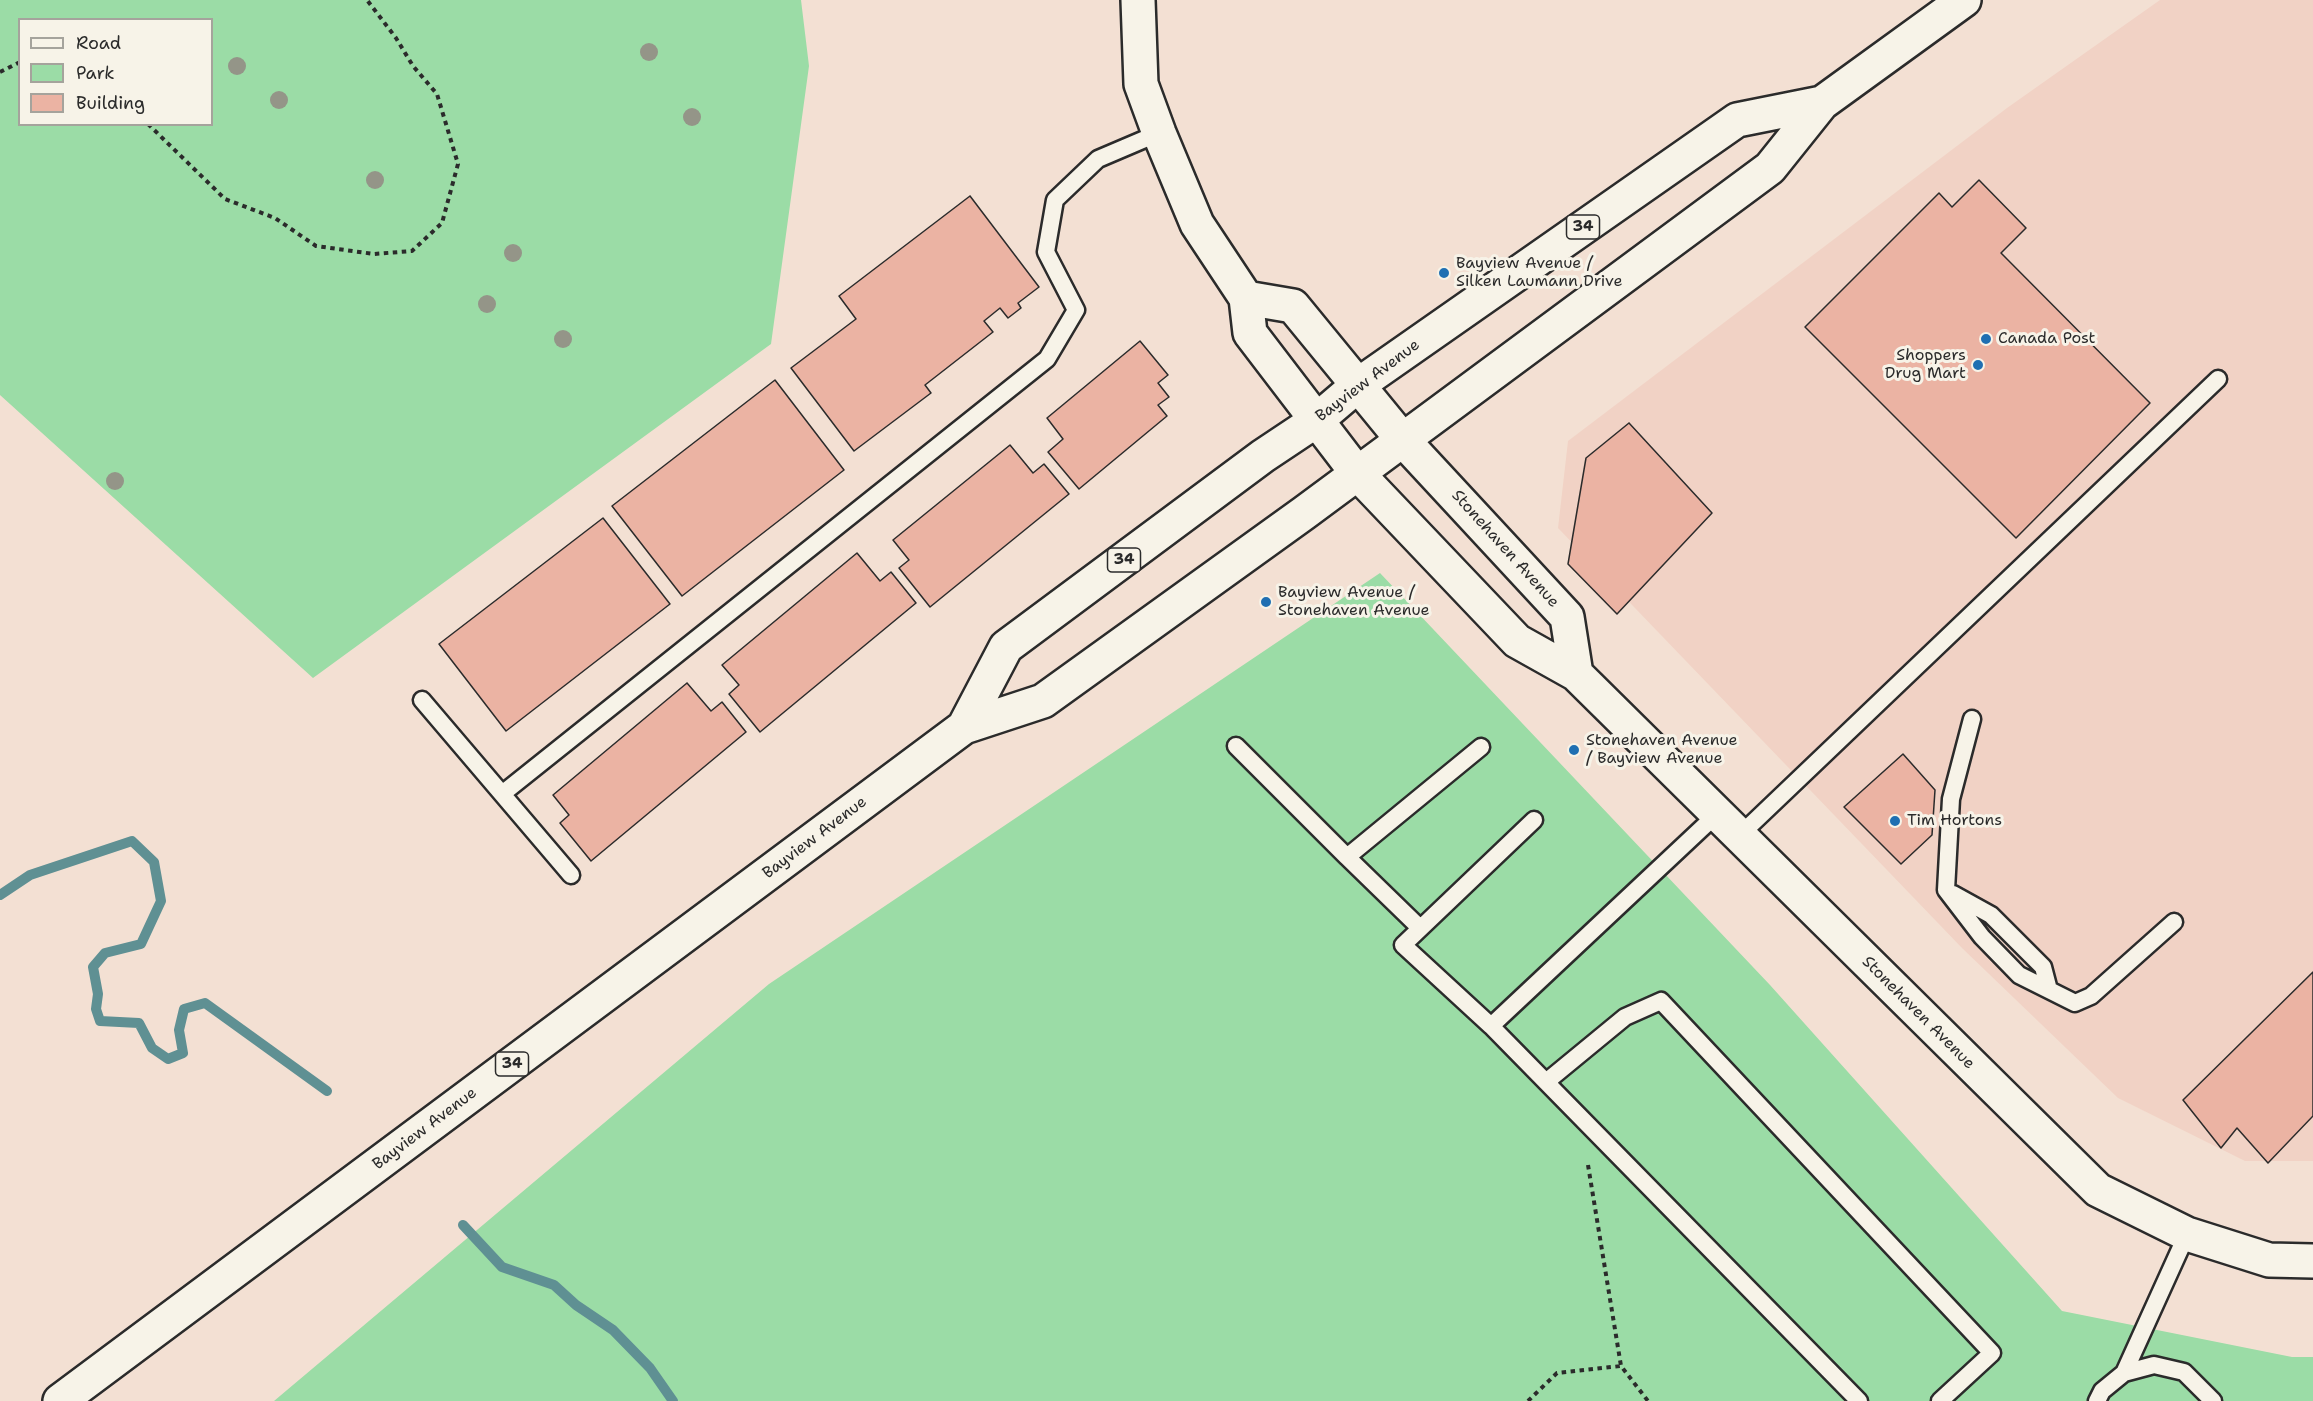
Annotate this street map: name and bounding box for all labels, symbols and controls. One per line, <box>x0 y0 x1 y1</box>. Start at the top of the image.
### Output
legend <box>18 18 213 126</box>
text: Road <box>76 31 121 55</box>
text: Park <box>76 61 115 85</box>
text: Building <box>76 91 145 115</box>
road number: 34 <box>1566 215 1600 239</box>
place label: Bayview Avenue / Silken Laumann Drive <box>1456 254 1622 292</box>
marker: Bayview Avenue / Silken Laumann Drive <box>1437 266 1451 280</box>
place label: Canada Post <box>1998 329 2096 349</box>
marker: Canada Post <box>1979 332 1993 346</box>
street label: Bayview Avenue <box>1312 336 1424 426</box>
place label: Shoppers Drug Mart <box>1885 346 1966 384</box>
marker: Shoppers Drug Mart <box>1971 358 1985 372</box>
street label: Stonehaven Avenue <box>1447 486 1563 612</box>
road number: 34 <box>1108 548 1140 572</box>
place label: Bayview Avenue / Stonehaven Avenue <box>1278 583 1430 621</box>
marker: Bayview Avenue / Stonehaven Avenue <box>1259 595 1273 609</box>
place label: Stonehaven Avenue / Bayview Avenue <box>1586 731 1738 769</box>
marker: Stonehaven Avenue / Bayview Avenue <box>1567 743 1581 757</box>
street label: Bayview Avenue <box>759 793 871 883</box>
place label: Tim Hortons <box>1907 811 2002 831</box>
marker: Tim Hortons <box>1888 814 1902 828</box>
street label: Stonehaven Avenue <box>1858 953 1978 1073</box>
road number: 34 <box>496 1052 528 1076</box>
street label: Bayview Avenue <box>369 1084 481 1174</box>

